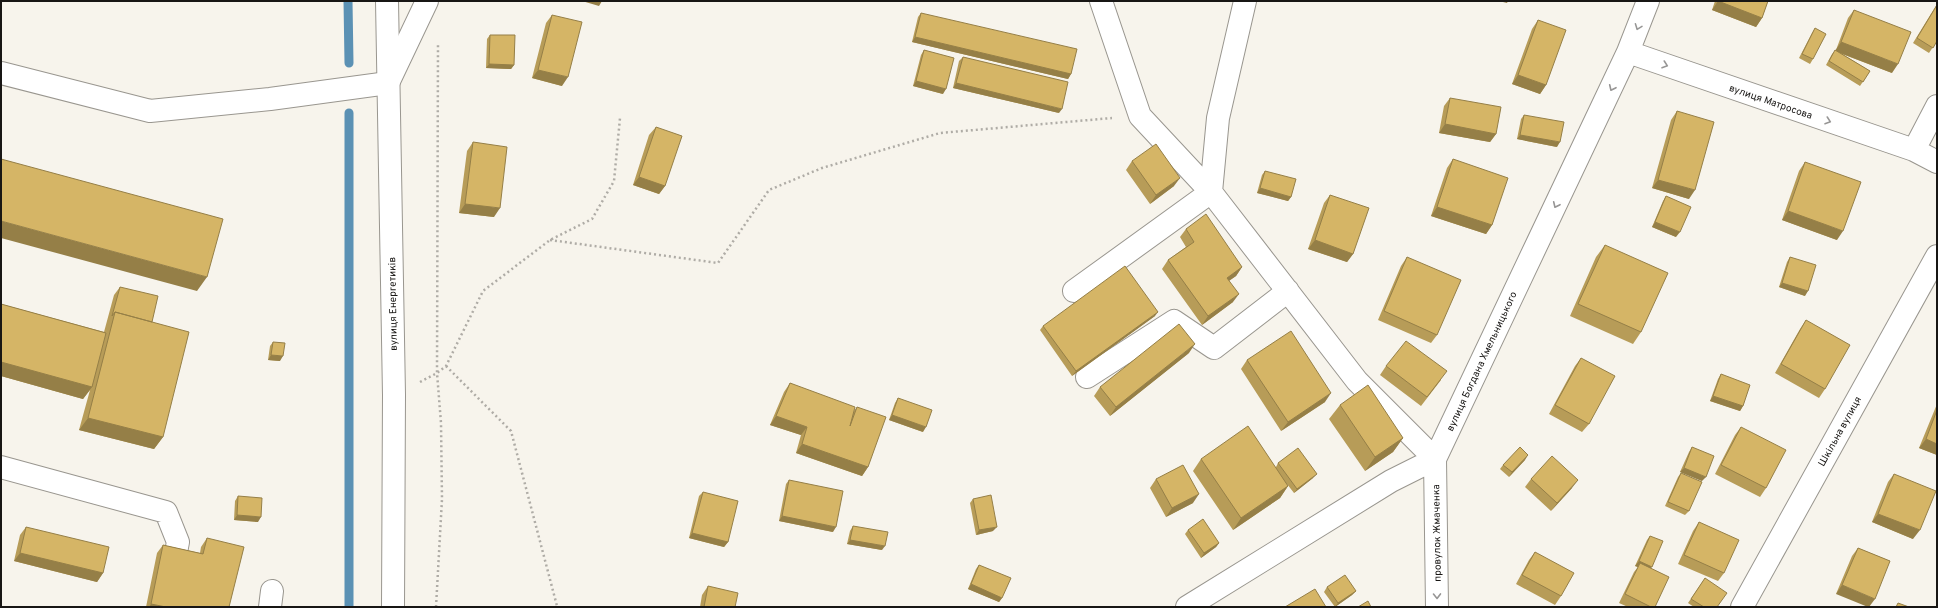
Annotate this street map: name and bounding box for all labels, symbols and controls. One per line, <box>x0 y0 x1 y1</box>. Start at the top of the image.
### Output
one-way arrow <box>1635 23 1643 30</box>
one-way arrow <box>1662 60 1669 69</box>
street label: вулиця Матросова <box>1727 82 1814 123</box>
one-way arrow <box>1609 83 1617 91</box>
one-way arrow <box>1824 116 1831 124</box>
one-way arrow <box>1553 201 1561 208</box>
street label: вулиця Енергетиків <box>386 257 401 351</box>
street label: вулиця Богдана Хмельницького <box>1444 289 1521 434</box>
street label: Шкільна вулиця <box>1816 394 1865 469</box>
street label: провулок Жмаченка <box>1430 484 1445 582</box>
one-way arrow <box>1433 593 1441 599</box>

